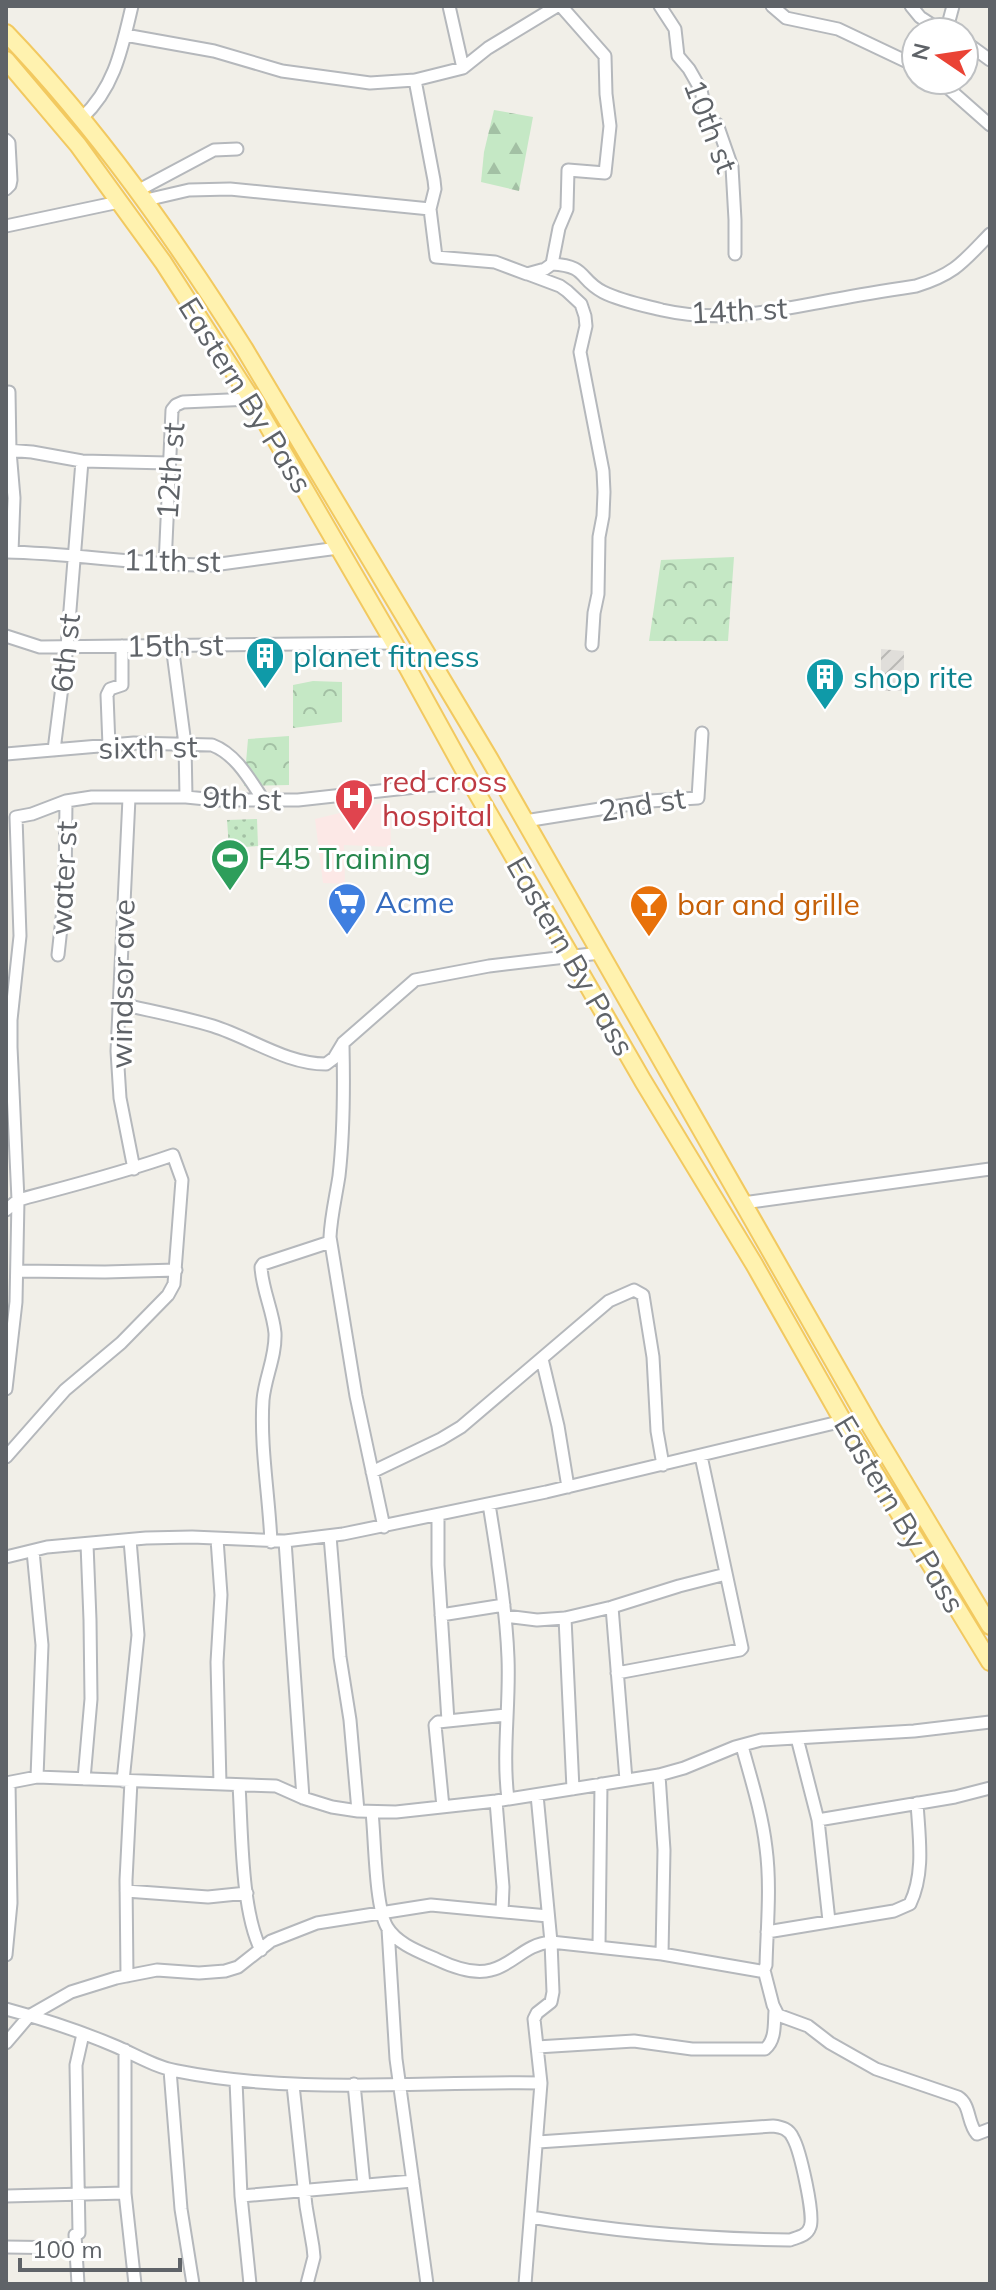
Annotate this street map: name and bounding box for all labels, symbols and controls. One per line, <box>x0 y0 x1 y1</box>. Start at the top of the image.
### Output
north arrow <box>900 16 980 96</box>
text: N <box>905 40 936 63</box>
street label: 10th st <box>676 74 746 178</box>
street label: 14th st <box>690 288 788 332</box>
street label: Eastern By Pass <box>171 290 321 500</box>
street label: 12th st <box>148 421 192 521</box>
street label: 11th st <box>123 540 221 580</box>
street label: 6th st <box>42 612 88 694</box>
street label: 15th st <box>126 625 224 665</box>
building icon: planet fitness <box>244 635 286 690</box>
place label: planet fitness <box>293 637 480 675</box>
building icon: shop rite <box>804 656 846 711</box>
place label: shop rite <box>853 658 973 696</box>
street label: sixth st <box>98 727 198 767</box>
place label: red cross hospital <box>382 762 507 834</box>
hospital icon: red cross hospital <box>333 777 375 832</box>
street label: 9th st <box>202 778 282 818</box>
street label: 2nd st <box>596 778 688 830</box>
street label: water st <box>41 820 85 936</box>
sports icon: F45 Training <box>209 837 251 892</box>
place label: F45 Training <box>258 839 431 877</box>
street label: Eastern By Pass <box>499 850 643 1062</box>
supermarket icon: Acme <box>326 881 368 936</box>
place label: Acme <box>375 883 454 921</box>
bar icon: bar and grille <box>628 883 670 938</box>
place label: bar and grille <box>677 885 860 923</box>
street label: windsor ave <box>102 899 142 1069</box>
street label: Eastern By Pass <box>826 1408 974 1620</box>
scale bar <box>20 2222 180 2272</box>
text: 100 m <box>32 2234 103 2264</box>

